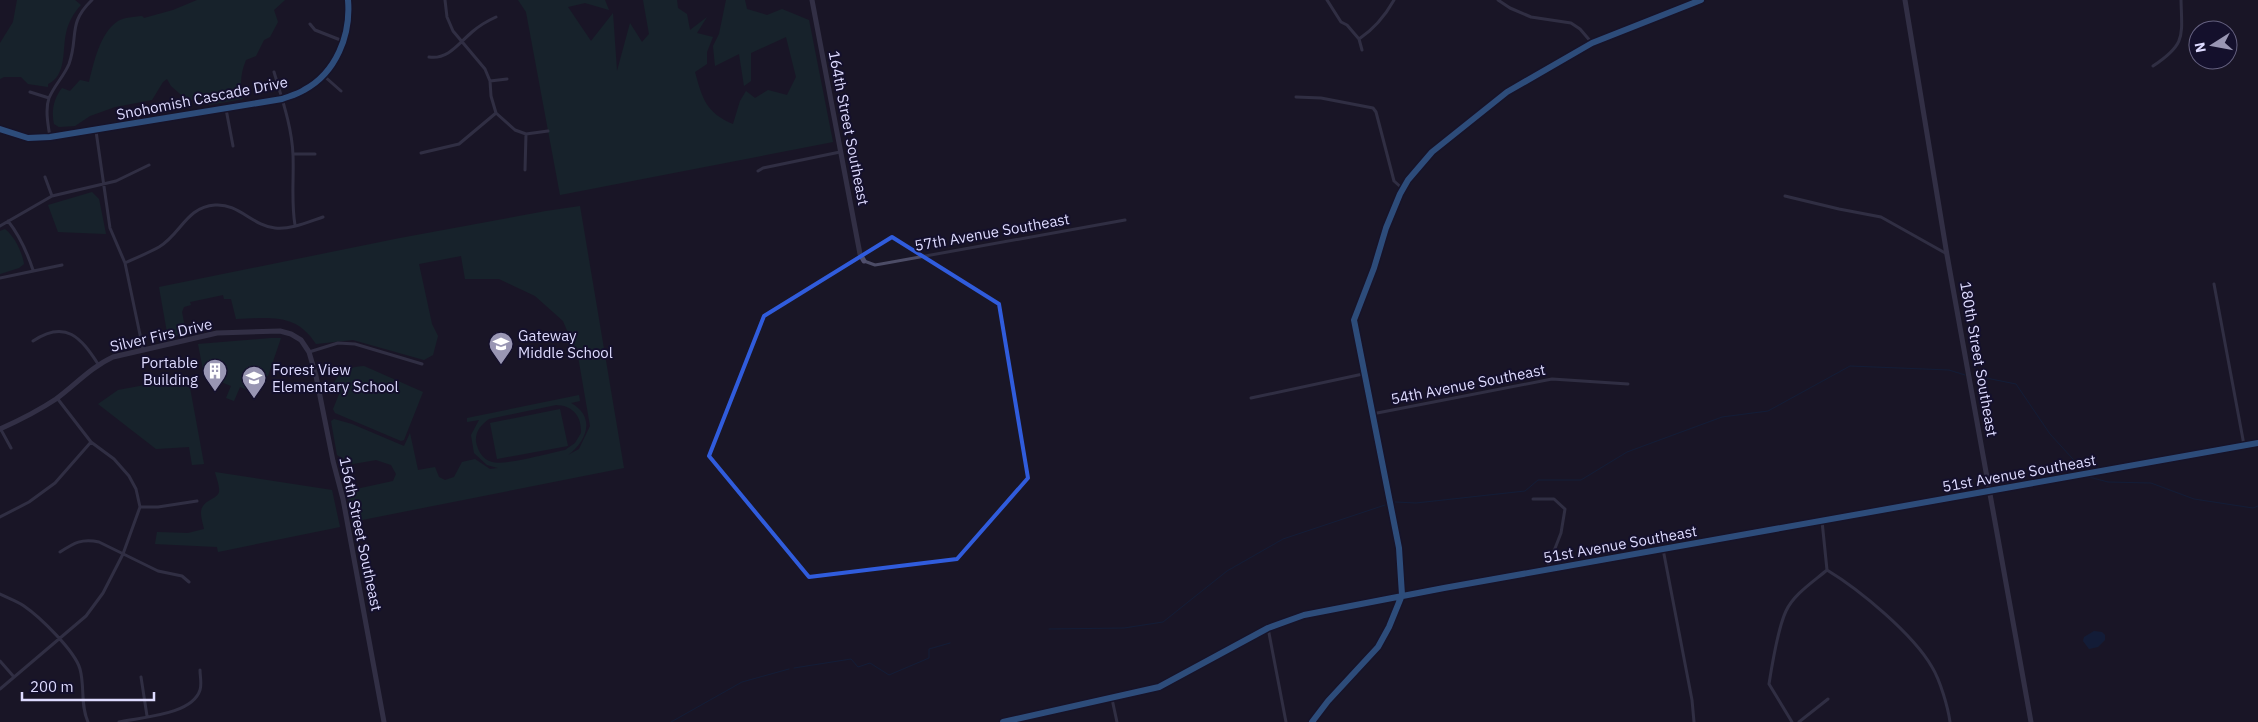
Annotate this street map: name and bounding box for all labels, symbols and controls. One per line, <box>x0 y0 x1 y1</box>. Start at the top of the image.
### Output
north arrow <box>2188 20 2238 70</box>
text: N <box>2190 41 2210 54</box>
street label: 164th Street Southeast <box>825 49 873 207</box>
street label: Snohomish Cascade Drive <box>115 72 289 124</box>
street label: 57th Avenue Southeast <box>913 209 1071 255</box>
street label: 180th Street Southeast <box>1956 280 2002 438</box>
street label: Silver Firs Drive <box>108 314 214 356</box>
place label: Gateway Middle School <box>518 326 613 362</box>
school or university icon: Gateway Middle School <box>488 331 514 365</box>
place label: Portable Building <box>141 353 198 389</box>
building icon: Portable Building <box>202 358 228 392</box>
place label: Forest View Elementary School <box>272 360 399 396</box>
street label: 54th Avenue Southeast <box>1389 360 1547 408</box>
school or university icon: Forest View Elementary School <box>241 365 267 399</box>
street label: 51st Avenue Southeast <box>1941 450 2097 496</box>
street label: 156th Street Southeast <box>335 455 387 613</box>
street label: 51st Avenue Southeast <box>1542 521 1698 567</box>
scale bar <box>22 670 155 702</box>
text: 200 m <box>30 677 74 696</box>

